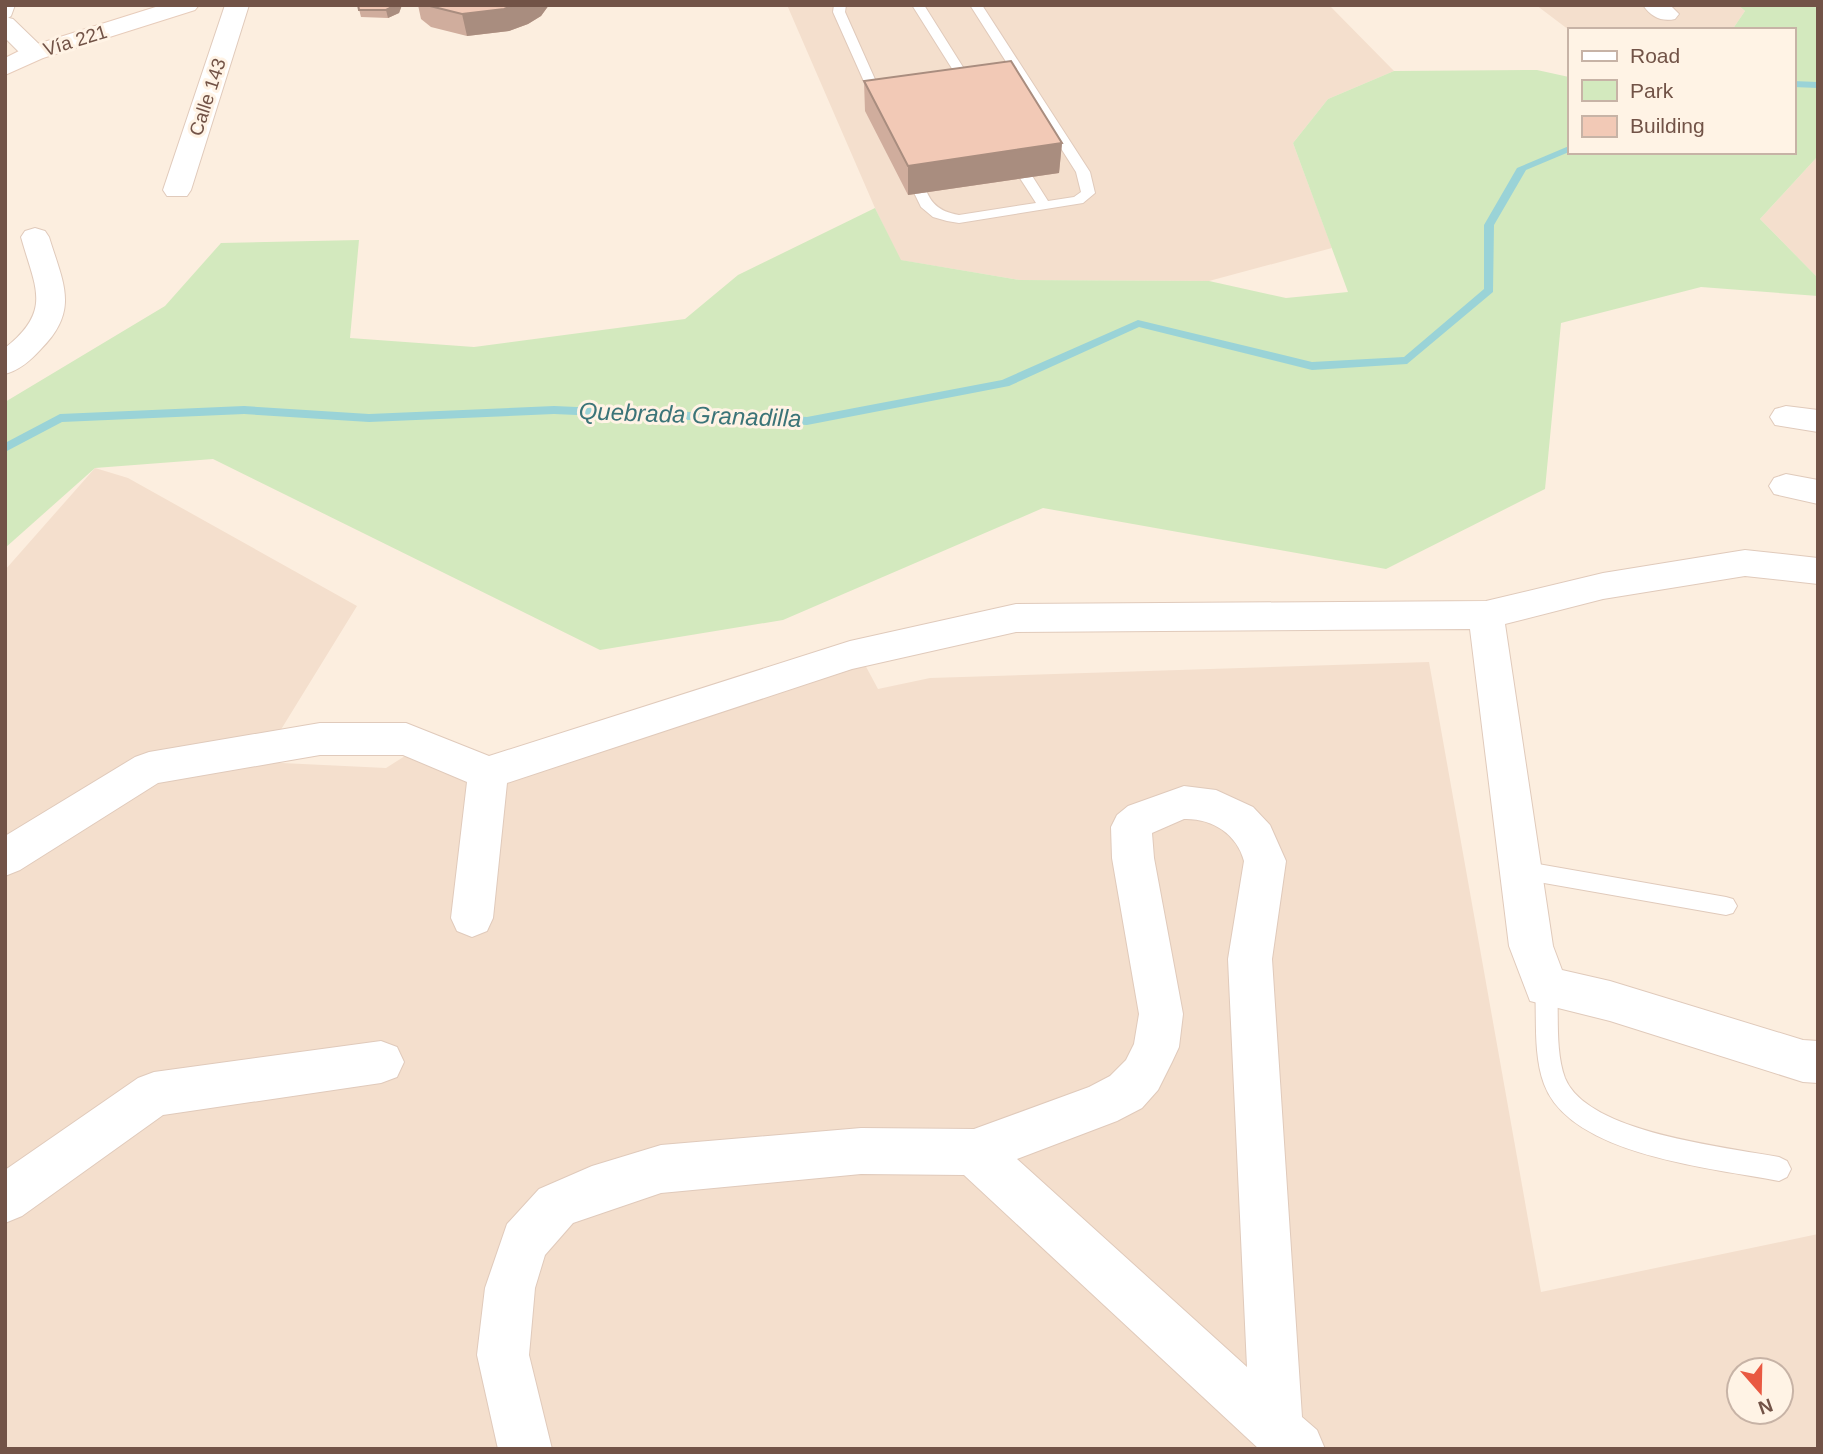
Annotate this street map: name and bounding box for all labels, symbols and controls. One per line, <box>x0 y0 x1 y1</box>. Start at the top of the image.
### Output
street label: Vía 221 <box>41 21 110 60</box>
legend <box>1568 28 1795 154</box>
text: Road <box>1630 44 1680 67</box>
street label: Calle 143 <box>185 56 230 139</box>
text: Park <box>1630 79 1674 102</box>
text: Building <box>1630 114 1705 137</box>
water label: Quebrada Granadilla <box>578 397 802 432</box>
north arrow <box>1725 1356 1795 1426</box>
text: N <box>1756 1394 1776 1419</box>

